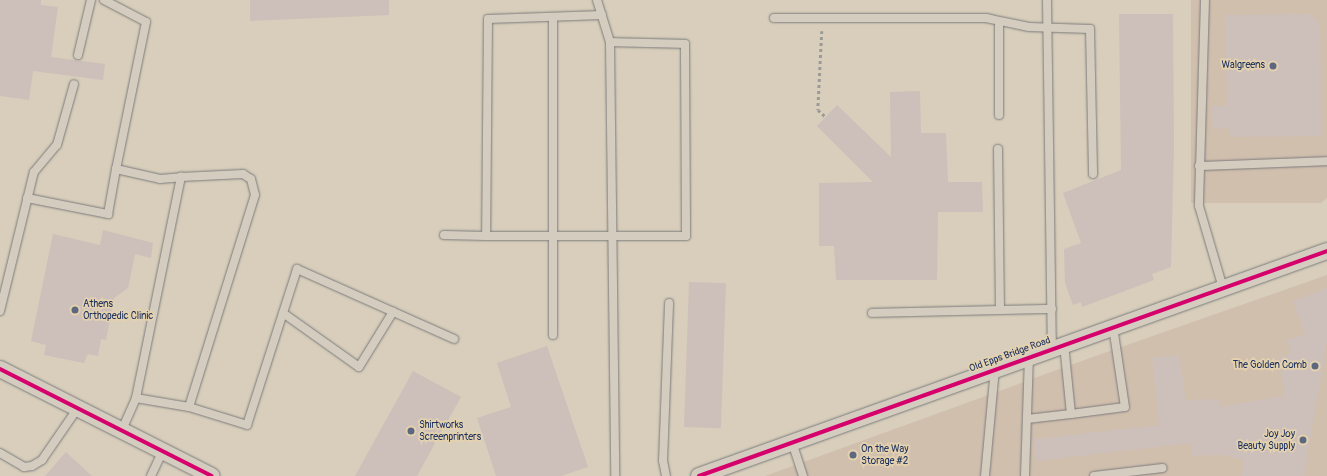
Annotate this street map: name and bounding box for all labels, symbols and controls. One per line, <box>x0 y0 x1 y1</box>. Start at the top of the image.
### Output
place label: Walgreens <box>1221 60 1265 72</box>
marker: Walgreens <box>1268 61 1278 71</box>
place label: Athens Orthopedic Clinic <box>83 298 153 322</box>
marker: Athens Orthopedic Clinic <box>70 305 80 315</box>
street label: Old Epps Bridge Road <box>968 335 1052 375</box>
place label: The Golden Comb <box>1233 360 1307 372</box>
marker: The Golden Comb <box>1310 361 1320 371</box>
place label: Shirtworks Screenprinters <box>419 419 481 442</box>
marker: Shirtworks Screenprinters <box>406 426 416 436</box>
place label: Joy Joy Beauty Supply <box>1238 428 1295 452</box>
marker: Joy Joy Beauty Supply <box>1298 435 1308 445</box>
place label: On the Way Storage #2 <box>861 443 908 466</box>
marker: On the Way Storage #2 <box>848 450 858 460</box>

